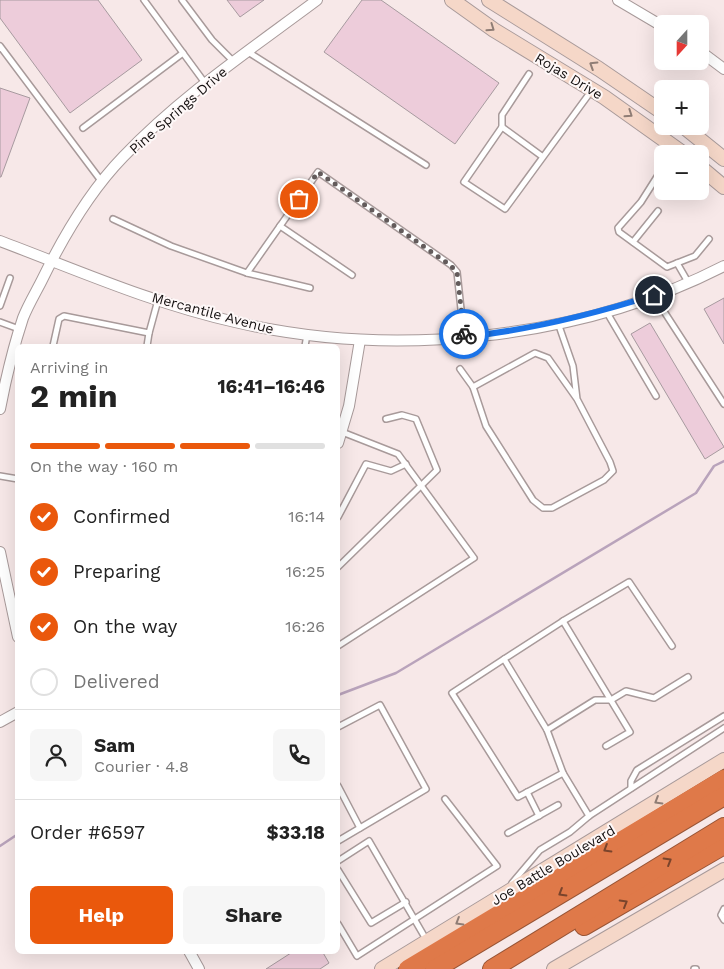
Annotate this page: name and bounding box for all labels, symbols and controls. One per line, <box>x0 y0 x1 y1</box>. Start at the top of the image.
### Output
north arrow <box>654 15 709 70</box>
map controls <box>654 15 709 200</box>
one-way arrow <box>486 22 495 31</box>
street label: Rojas Drive <box>532 50 606 102</box>
one-way arrow <box>589 62 598 72</box>
street label: Pine Springs Drive <box>126 63 230 157</box>
button: + <box>654 80 709 135</box>
one-way arrow <box>624 108 633 118</box>
button: − <box>654 145 709 200</box>
pin <box>278 178 320 220</box>
icon: bag <box>285 185 313 213</box>
pin <box>633 274 675 316</box>
icon: home <box>640 281 668 309</box>
street label: Mercantile Avenue <box>150 289 276 337</box>
courier <box>439 309 489 359</box>
icon: bike <box>450 320 478 348</box>
text: Arriving in <box>30 358 108 377</box>
text: 16:41–16:46 <box>217 375 325 398</box>
text: 2 min <box>30 377 118 415</box>
text: On the way · 160 m <box>30 457 178 476</box>
icon: check <box>30 503 58 531</box>
text: Confirmed <box>73 505 170 528</box>
text: 16:14 <box>288 507 325 526</box>
icon: check <box>30 558 58 586</box>
text: Preparing <box>73 560 160 583</box>
text: 16:25 <box>286 562 325 581</box>
icon: check <box>30 613 58 641</box>
text: On the way <box>73 615 177 638</box>
text: 16:26 <box>285 617 325 636</box>
text: Delivered <box>73 670 160 693</box>
button: person <box>30 729 82 781</box>
button: phone <box>273 729 325 781</box>
text: Sam <box>94 734 135 757</box>
text: Courier · 4.8 <box>94 757 189 776</box>
one-way arrow <box>654 794 663 804</box>
text: Order #6597 <box>30 821 145 844</box>
text: $33.18 <box>267 821 325 844</box>
street label: Joe Battle Boulevard <box>488 822 618 908</box>
one-way arrow <box>603 842 612 852</box>
one-way arrow <box>663 858 672 868</box>
button: Help <box>30 886 173 944</box>
button: Share <box>183 886 325 944</box>
one-way arrow <box>558 887 567 897</box>
one-way arrow <box>618 900 627 910</box>
one-way arrow <box>456 915 465 925</box>

